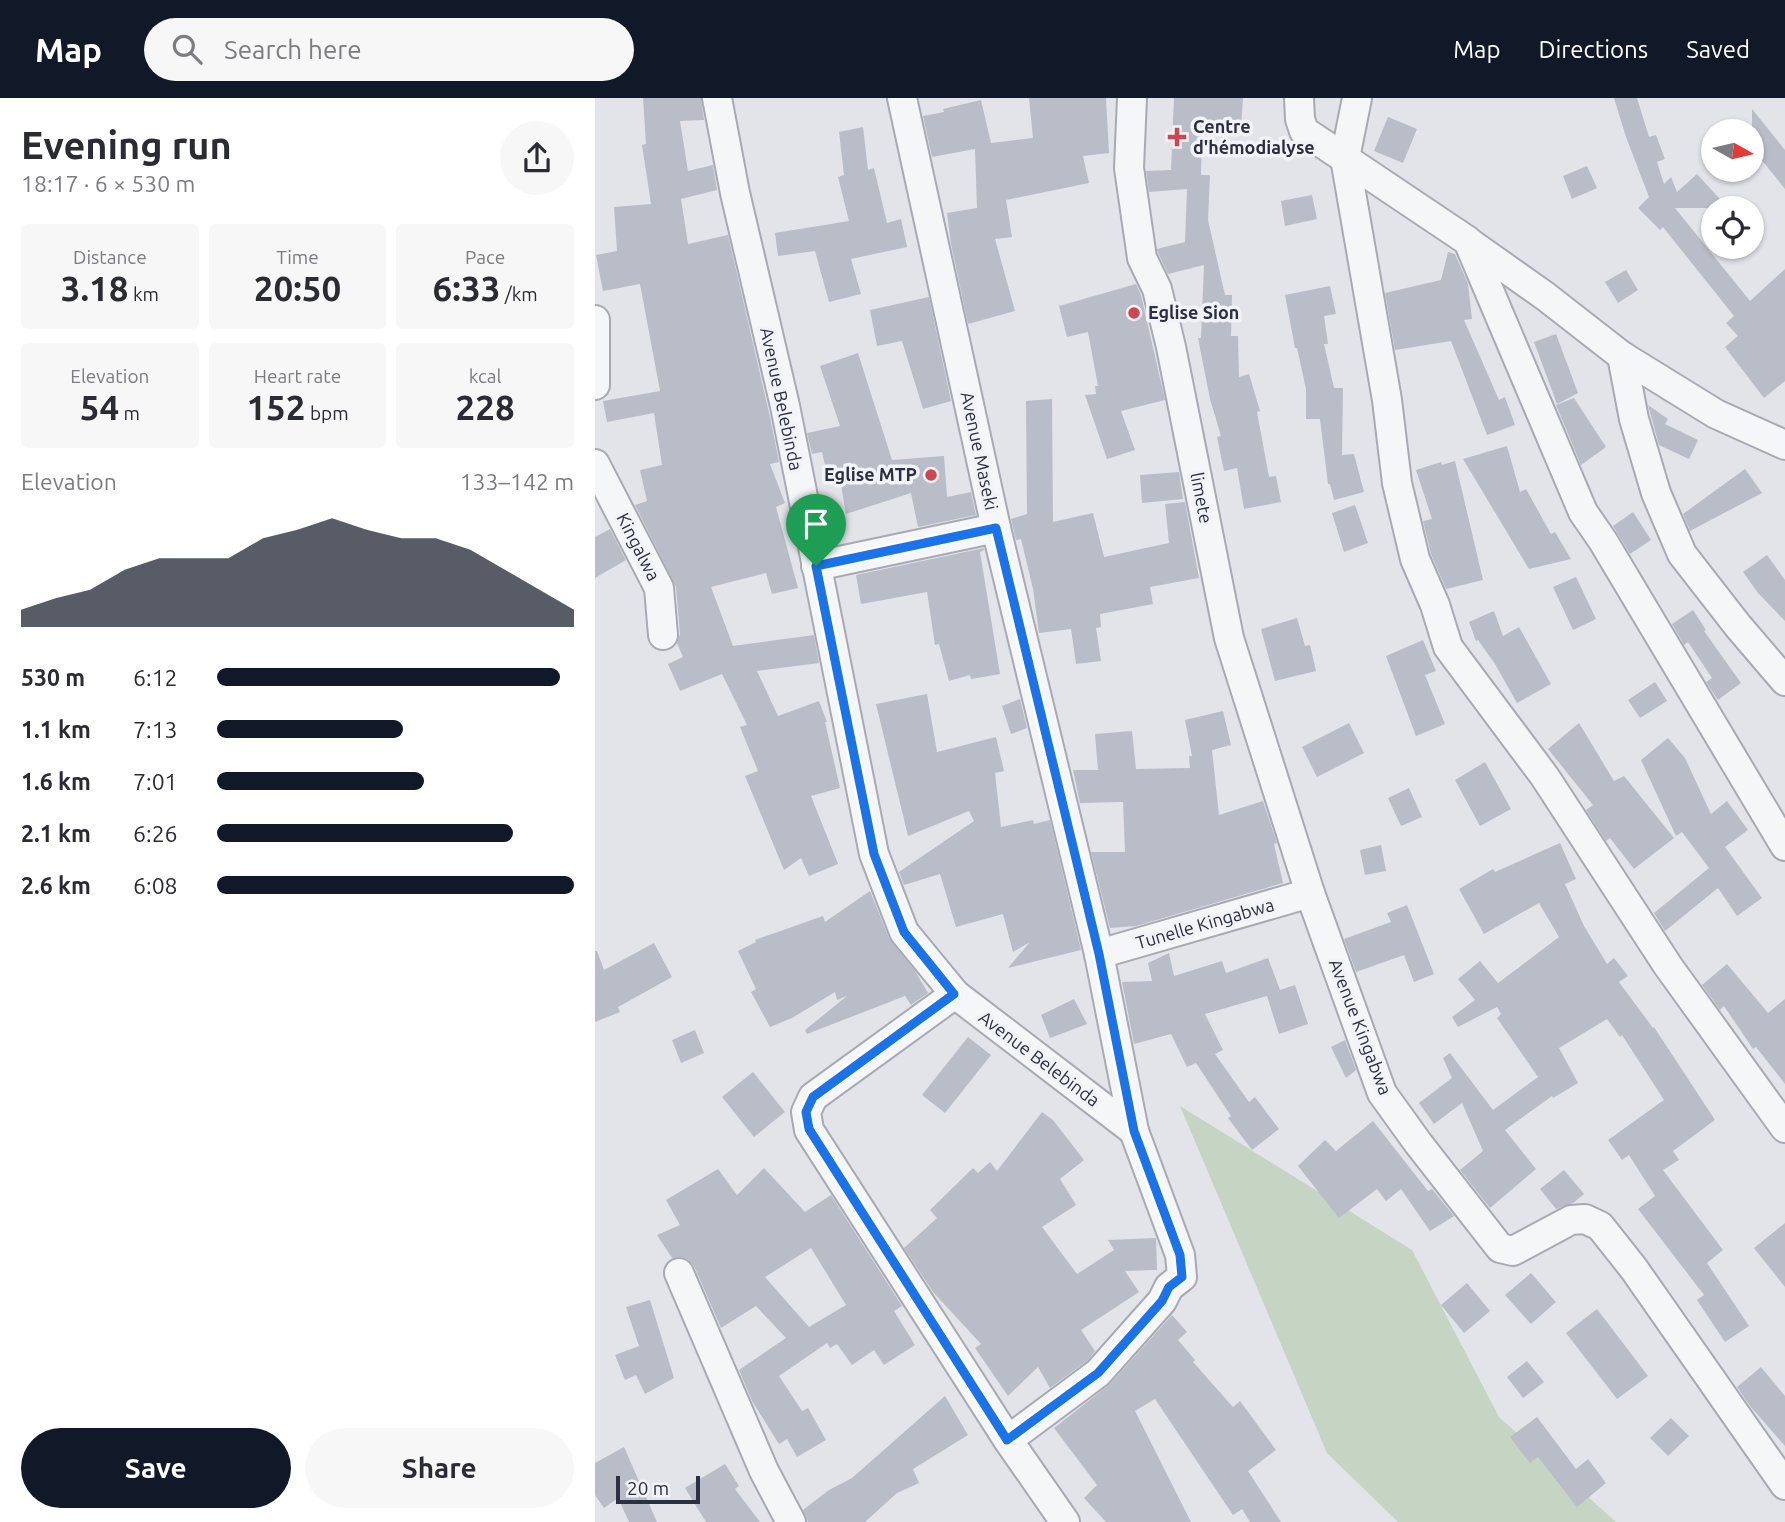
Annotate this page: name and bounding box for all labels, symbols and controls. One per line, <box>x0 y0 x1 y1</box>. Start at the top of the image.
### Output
search box <box>144 18 634 81</box>
icon: search <box>168 30 206 68</box>
text: Map <box>35 31 102 68</box>
text: Search here <box>224 35 362 64</box>
text: Map <box>1453 36 1500 63</box>
text: Directions <box>1538 36 1648 63</box>
text: Saved <box>1686 36 1750 63</box>
place label: Centre d'hémodialyse <box>1193 116 1315 157</box>
north arrow <box>1701 119 1764 182</box>
map controls <box>1701 119 1764 259</box>
button: share <box>500 121 574 195</box>
text: Evening run <box>21 124 232 166</box>
marker: Centre d'hémodialyse <box>1167 127 1187 147</box>
text: 18:17 · 6 × 530 m <box>21 171 195 196</box>
button: locate <box>1701 196 1764 259</box>
text: Distance <box>73 246 147 268</box>
text: Time <box>276 246 319 268</box>
text: Pace <box>465 246 505 268</box>
text: 3.18 <box>61 268 129 308</box>
text: 20:50 <box>254 268 341 308</box>
text: 6:33 <box>433 268 500 308</box>
text: km <box>129 283 159 305</box>
text: /km <box>500 283 538 305</box>
place label: Eglise Sion <box>1148 302 1239 322</box>
marker: Eglise Sion <box>1126 305 1142 321</box>
street label: Avenue Belebinda <box>757 325 807 472</box>
text: Elevation <box>70 365 149 387</box>
text: Heart rate <box>254 365 341 387</box>
text: kcal <box>469 365 502 387</box>
text: 54 <box>80 387 119 427</box>
text: 152 <box>246 387 306 427</box>
text: 228 <box>456 387 515 427</box>
street label: Avenue Maseki <box>958 390 1002 512</box>
text: m <box>119 402 140 424</box>
text: bpm <box>306 402 349 424</box>
place label: Eglise MTP <box>824 464 917 484</box>
marker: Eglise MTP <box>923 467 939 483</box>
text: Elevation <box>21 469 117 494</box>
text: 133–142 m <box>460 469 574 494</box>
street label: limete <box>1187 471 1217 525</box>
pin <box>786 494 846 566</box>
icon: arrive <box>797 505 835 543</box>
street label: Kingalwa <box>613 509 664 584</box>
text: 530 m <box>21 665 85 690</box>
text: 6:12 <box>133 665 178 690</box>
text: 1.1 km <box>21 717 91 742</box>
text: 7:13 <box>133 717 178 742</box>
text: 1.6 km <box>21 769 91 794</box>
text: 7:01 <box>133 769 178 794</box>
text: 2.1 km <box>21 821 91 846</box>
text: 6:26 <box>133 821 178 846</box>
text: 2.6 km <box>21 873 91 898</box>
text: 6:08 <box>133 873 178 898</box>
street label: Tunelle Kingabwa <box>1133 894 1276 952</box>
street label: Avenue Kingabwa <box>1326 956 1396 1097</box>
street label: Avenue Belebinda <box>975 1006 1104 1110</box>
button: Save <box>21 1428 291 1508</box>
button: Share <box>305 1428 574 1508</box>
scale bar <box>616 1473 700 1505</box>
text: 20 m <box>627 1477 669 1499</box>

